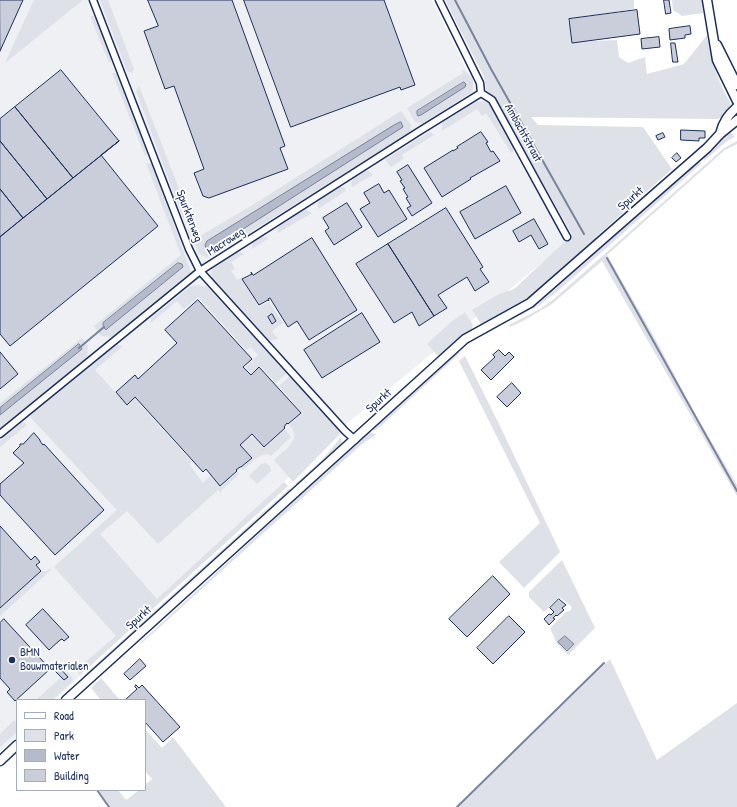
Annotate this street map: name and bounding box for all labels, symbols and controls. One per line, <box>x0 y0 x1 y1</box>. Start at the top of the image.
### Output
street label: Ambachtstraat <box>501 101 545 165</box>
street label: Spurkt <box>615 184 647 214</box>
street label: Spurkterweg <box>173 188 205 244</box>
street label: Macroweg <box>205 225 247 259</box>
street label: Spurkt <box>363 386 395 416</box>
street label: Spurkt <box>123 603 155 633</box>
place label: BMN Bouwmaterialen <box>20 646 88 674</box>
marker: BMN Bouwmaterialen <box>7 655 17 665</box>
legend <box>16 699 146 791</box>
text: Road <box>54 707 74 724</box>
text: Park <box>54 727 74 744</box>
text: Water <box>54 747 80 764</box>
text: Building <box>54 767 89 784</box>

